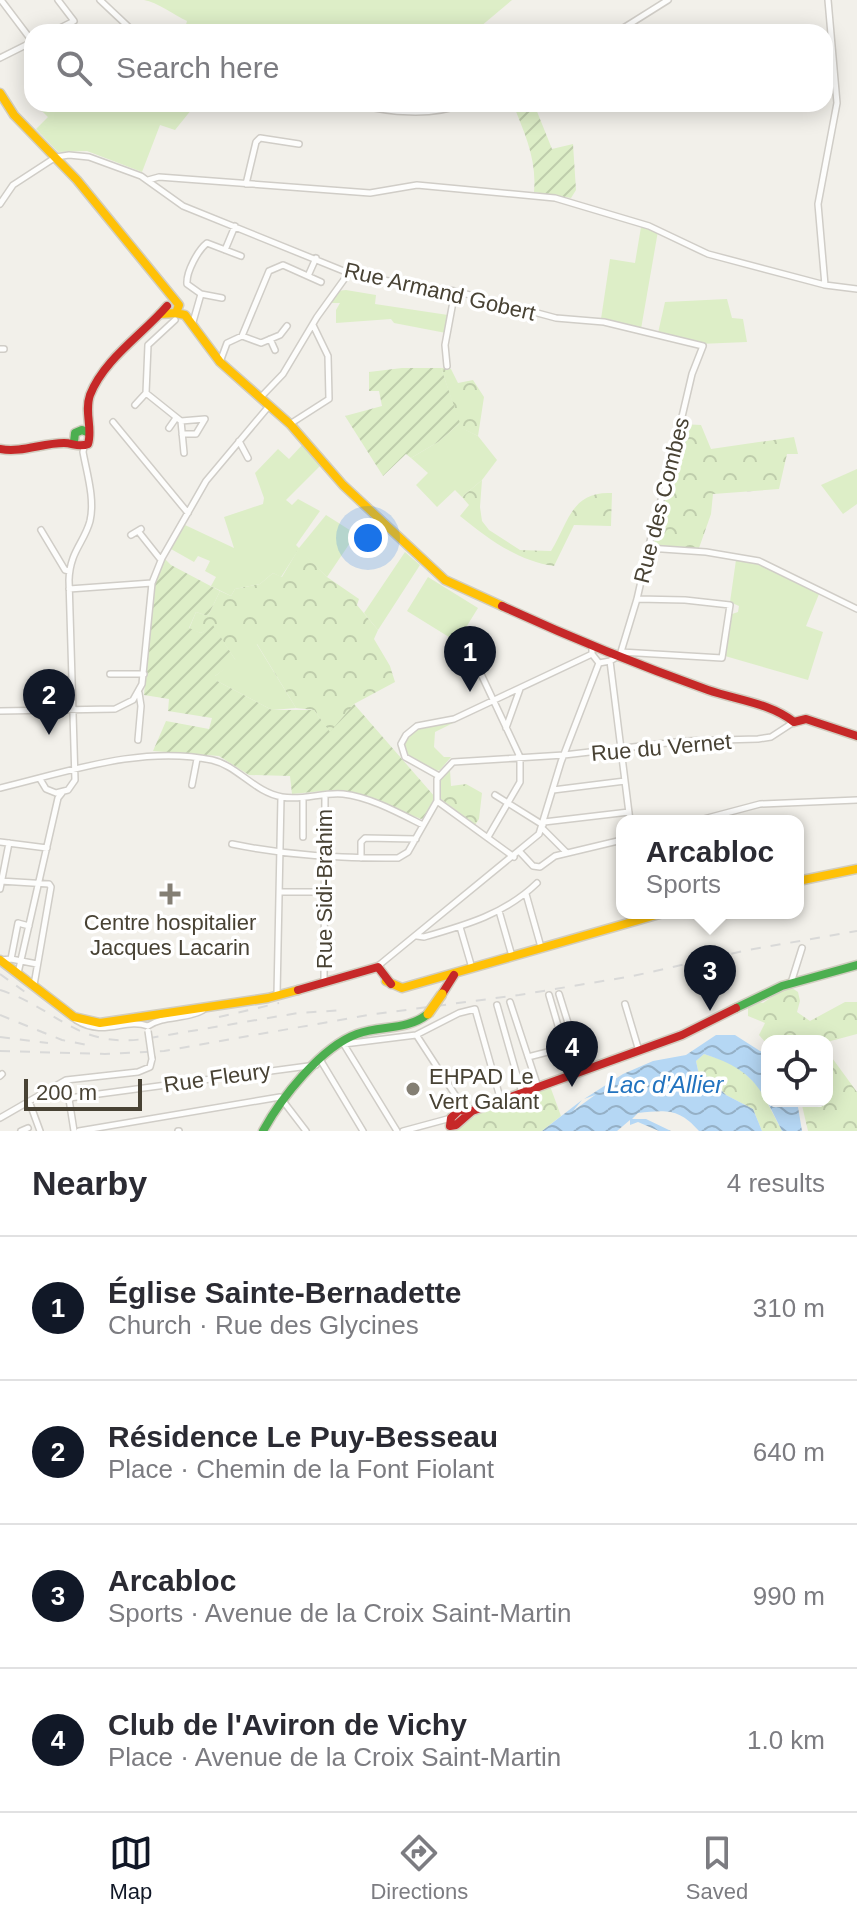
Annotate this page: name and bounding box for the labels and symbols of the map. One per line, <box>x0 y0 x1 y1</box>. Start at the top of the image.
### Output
street label: Rue Armand Gobert <box>342 257 538 326</box>
street label: Rue des Combes <box>629 415 694 586</box>
your location <box>348 518 388 558</box>
pin: 1 <box>444 626 496 692</box>
pin: 2 <box>23 669 75 735</box>
street label: Rue du Vernet <box>590 729 732 766</box>
street label: Rue Sidi-Brahim <box>312 809 337 969</box>
marker: Centre hospitalier Jacques Lacarin <box>159 883 181 905</box>
place label: Centre hospitalier Jacques Lacarin <box>84 910 256 960</box>
pin: 3 <box>684 945 736 1011</box>
pin: 4 <box>546 1021 598 1087</box>
street label: Rue Fleury <box>162 1058 272 1097</box>
place label: EHPAD Le Vert Galant <box>429 1064 539 1114</box>
water label: Lac d'Allier <box>607 1071 724 1098</box>
scale bar <box>24 1075 142 1111</box>
marker: EHPAD Le Vert Galant <box>404 1080 422 1098</box>

